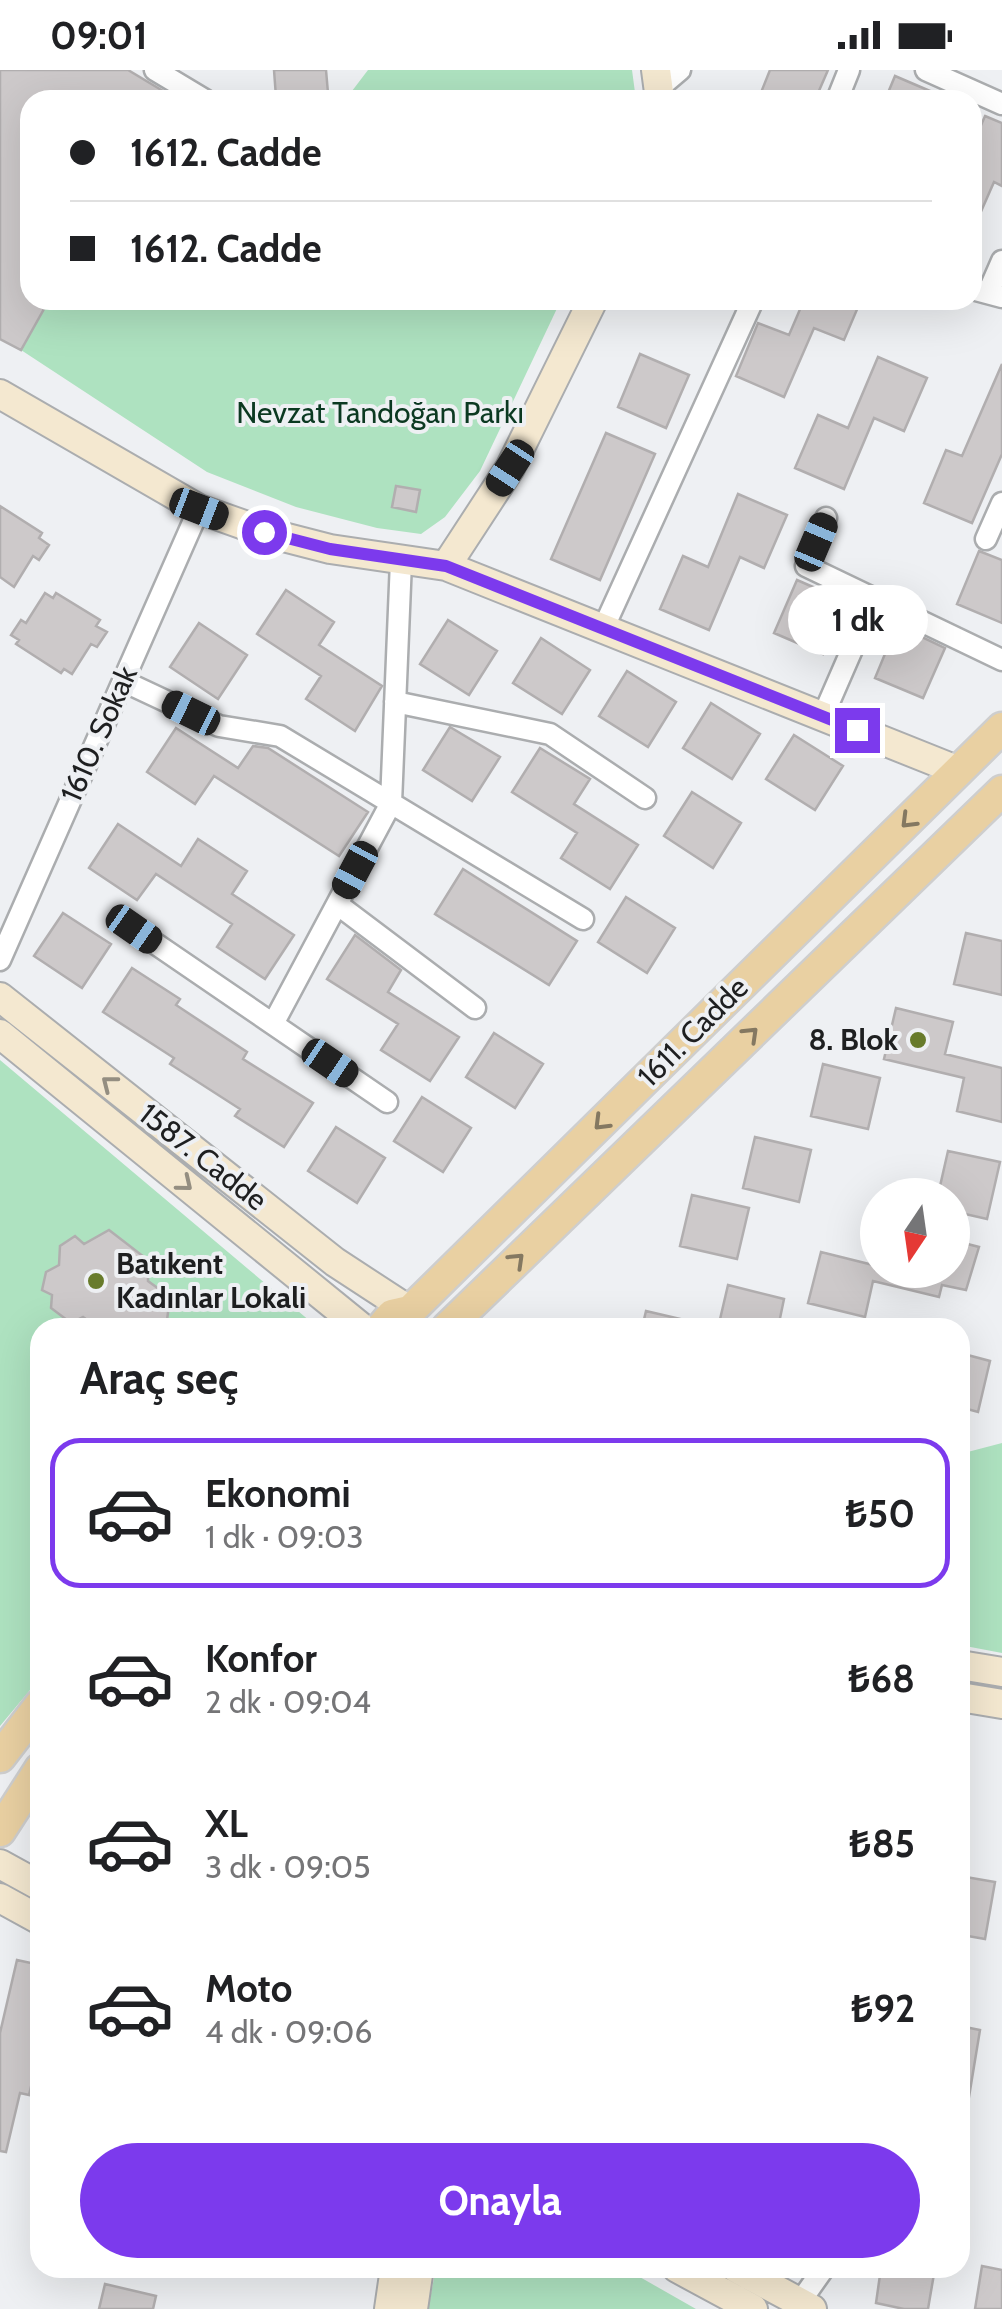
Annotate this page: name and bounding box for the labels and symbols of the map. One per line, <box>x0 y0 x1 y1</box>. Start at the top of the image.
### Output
park label: Nevzat Tandoğan Parkı <box>236 394 524 431</box>
car <box>481 435 539 501</box>
car <box>166 484 232 534</box>
car <box>790 509 842 575</box>
route start <box>242 510 287 555</box>
callout: 1 dk <box>787 585 927 655</box>
street label: 1610. Sokak <box>52 660 145 808</box>
car <box>157 686 225 740</box>
route end <box>835 708 880 753</box>
one-way arrow <box>901 810 919 828</box>
car <box>328 836 382 904</box>
car <box>101 900 167 958</box>
street label: 1611. Cadde <box>630 969 755 1094</box>
place label: 8. Blok <box>808 1021 898 1058</box>
one-way arrow <box>739 1028 757 1046</box>
marker: 8. Blok <box>907 1029 929 1051</box>
car <box>297 1034 363 1092</box>
one-way arrow <box>103 1077 121 1095</box>
street label: 1587. Cadde <box>132 1095 275 1218</box>
one-way arrow <box>595 1111 613 1129</box>
one-way arrow <box>173 1172 191 1190</box>
north arrow <box>860 1178 970 1288</box>
place label: Batıkent Kadınlar Lokali <box>116 1245 306 1316</box>
one-way arrow <box>506 1254 524 1272</box>
marker: Batıkent Kadınlar Lokali <box>85 1270 107 1292</box>

